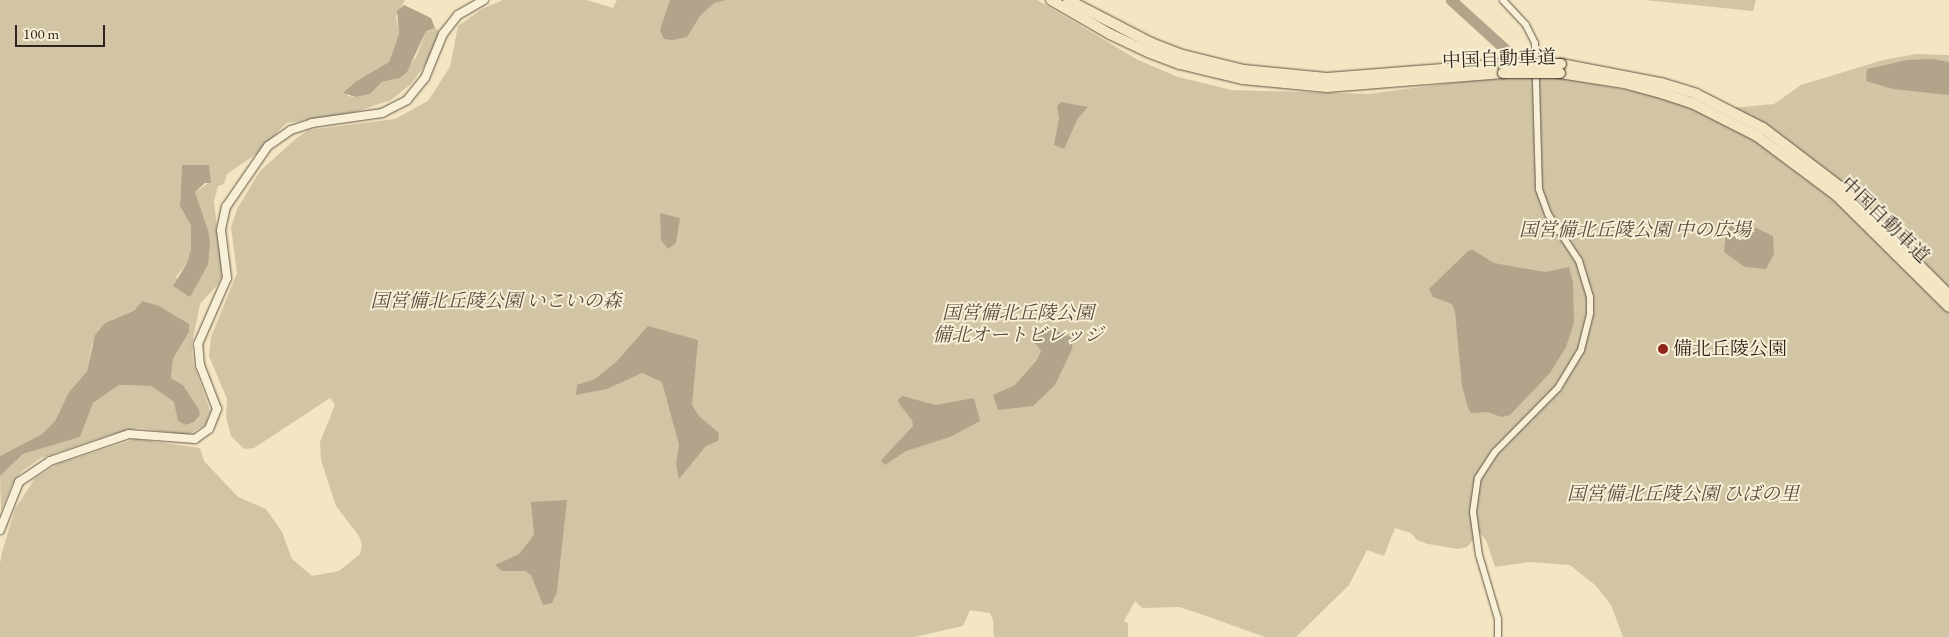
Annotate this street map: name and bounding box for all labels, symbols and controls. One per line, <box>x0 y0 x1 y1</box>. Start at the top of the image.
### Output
scale bar <box>18 15 108 47</box>
text: 100 m <box>23 24 59 43</box>
street label: 中国自動車道 <box>1442 46 1556 72</box>
street label: 中国自動車道 <box>1836 172 1934 268</box>
park label: 国営備北丘陵公園 中の広場 <box>1519 219 1751 241</box>
park label: 国営備北丘陵公園 いこいの森 <box>371 290 621 312</box>
park label: 国営備北丘陵公園 備北オートビレッジ <box>933 302 1103 346</box>
place label: 備北丘陵公園 <box>1673 338 1787 360</box>
marker: 備北丘陵公園 <box>1657 343 1669 355</box>
park label: 国営備北丘陵公園 ひばの里 <box>1567 483 1799 505</box>

